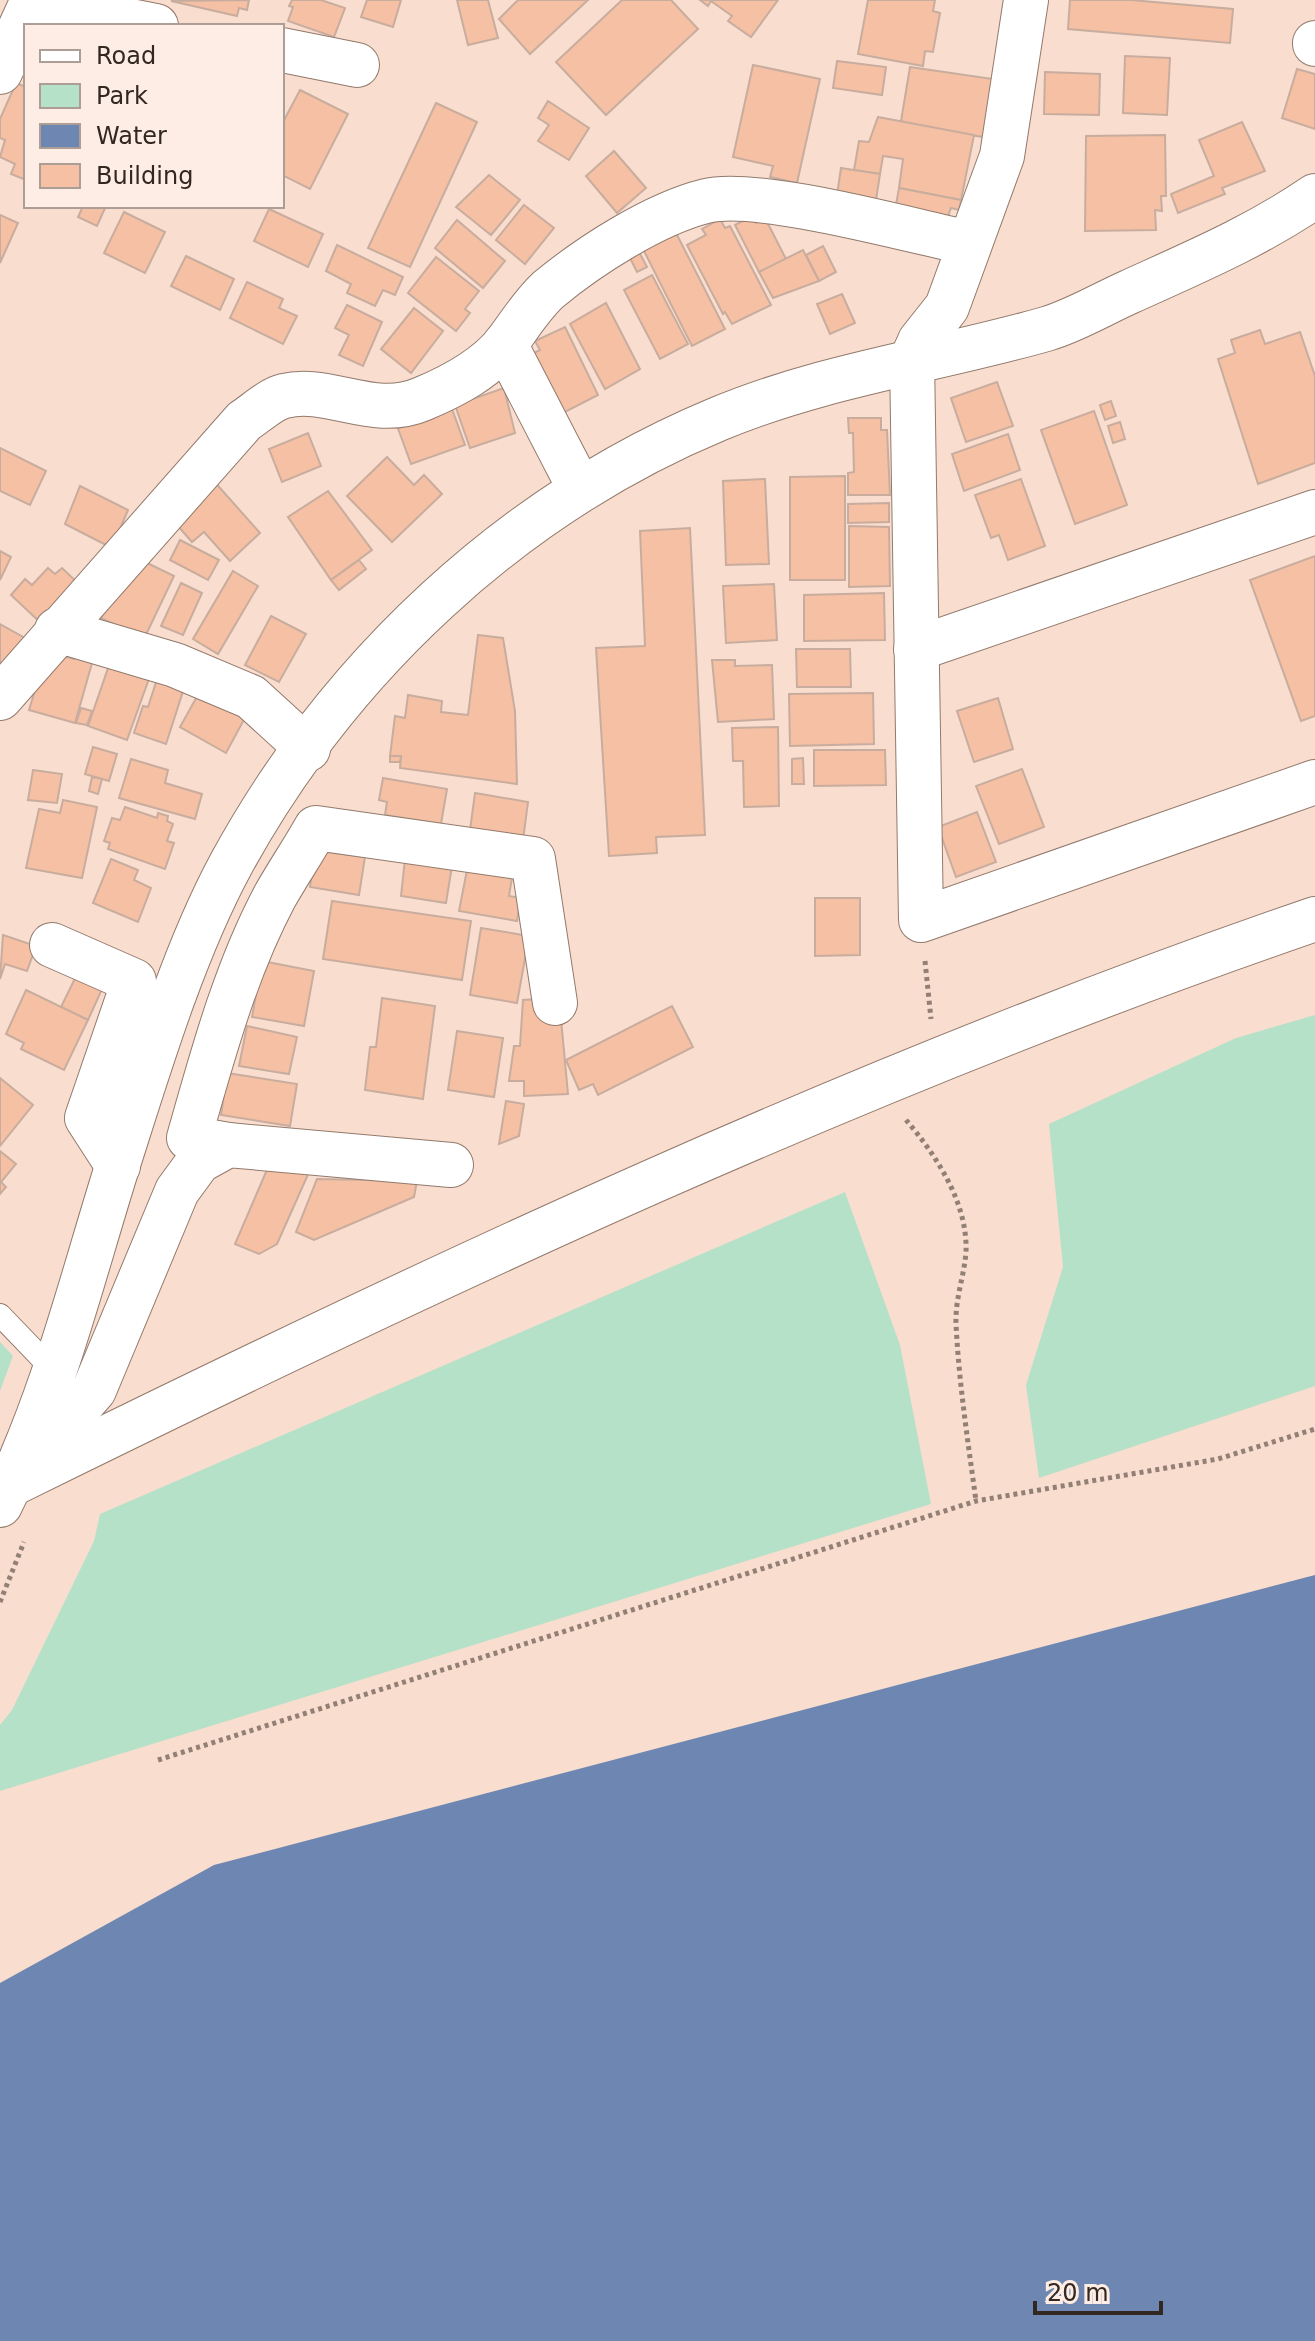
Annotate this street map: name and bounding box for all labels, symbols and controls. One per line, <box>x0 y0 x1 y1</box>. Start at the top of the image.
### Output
legend <box>24 24 284 208</box>
text: Road <box>96 42 156 70</box>
text: Park <box>96 82 148 110</box>
text: Water <box>96 122 167 150</box>
text: Building <box>96 162 193 190</box>
scale bar <box>1035 2265 1161 2315</box>
text: 20 m <box>1047 2279 1109 2307</box>

